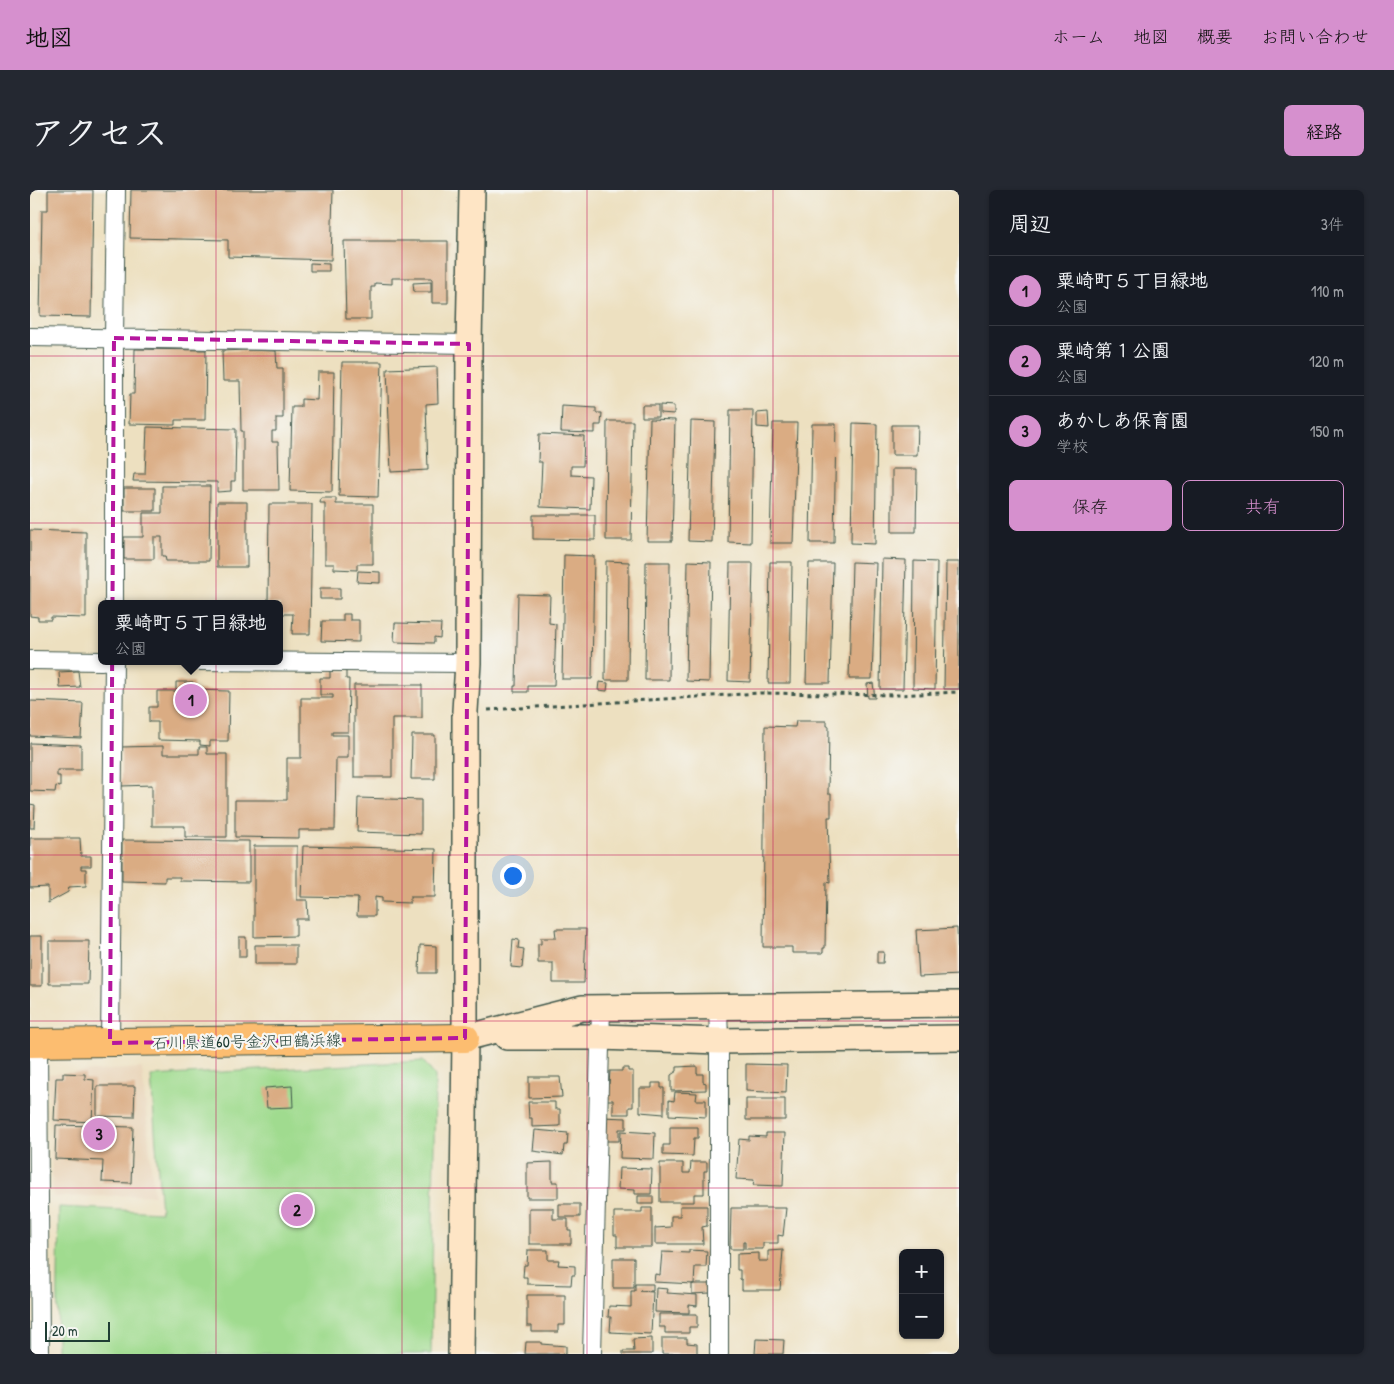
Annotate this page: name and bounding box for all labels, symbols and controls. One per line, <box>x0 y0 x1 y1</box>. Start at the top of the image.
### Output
text: 地図 <box>25 21 73 53</box>
text: ホーム <box>1052 24 1105 49</box>
text: 地図 <box>1133 24 1169 49</box>
text: 概要 <box>1197 24 1233 49</box>
text: お問い合わせ <box>1261 24 1369 49</box>
button: 経路 <box>1284 105 1364 156</box>
text: アクセス <box>30 109 168 156</box>
text: 周辺 <box>1009 209 1051 238</box>
text: 3件 <box>1321 213 1344 235</box>
text: 粟崎町５丁目緑地 <box>1056 267 1208 293</box>
text: 1 <box>1022 280 1028 302</box>
text: 110 m <box>1311 280 1344 302</box>
text: 公園 <box>1056 295 1088 317</box>
text: 粟崎第１公園 <box>1056 337 1170 363</box>
text: 2 <box>1021 350 1029 372</box>
text: 120 m <box>1309 350 1344 372</box>
text: 公園 <box>1056 365 1088 387</box>
text: あかしあ保育園 <box>1056 407 1189 433</box>
text: 3 <box>1021 420 1029 442</box>
text: 150 m <box>1310 420 1344 442</box>
text: 学校 <box>1056 435 1088 457</box>
button: 保存 <box>1009 480 1172 531</box>
button: 共有 <box>1182 480 1344 531</box>
popup <box>98 600 283 665</box>
text: 粟崎町５丁目緑地 <box>114 609 267 635</box>
text: 公園 <box>114 637 147 659</box>
pin: 1 <box>175 681 207 719</box>
your location <box>500 863 526 889</box>
street label: 石川県道60号金沢田鶴浜線 <box>152 1028 342 1054</box>
pin: 3 <box>83 1115 115 1153</box>
pin: 2 <box>281 1191 313 1229</box>
map controls <box>899 1249 944 1339</box>
button: + <box>899 1249 944 1294</box>
button: − <box>899 1294 944 1339</box>
scale bar <box>45 1319 110 1342</box>
text: 20 m <box>52 1321 78 1340</box>

